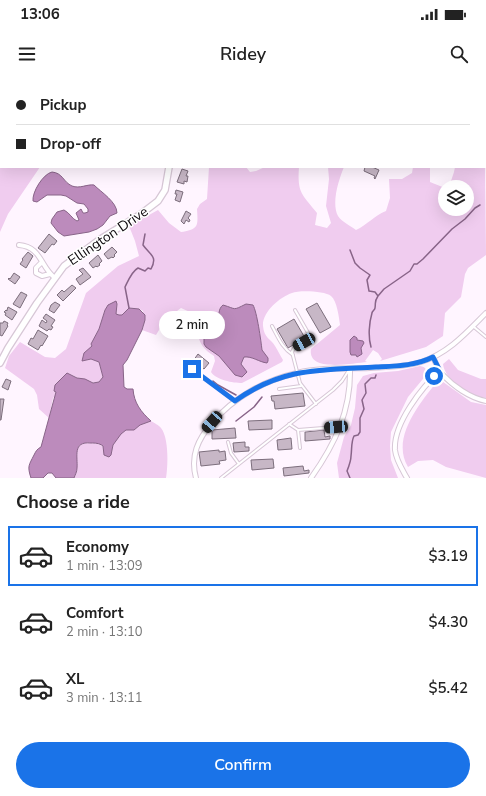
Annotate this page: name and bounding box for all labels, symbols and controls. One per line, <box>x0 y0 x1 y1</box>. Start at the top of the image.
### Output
text: 13:06 <box>20 4 60 24</box>
text: Ridey <box>220 42 266 66</box>
icon: menu <box>16 43 38 65</box>
icon: search <box>448 43 470 65</box>
text: Pickup <box>40 95 86 115</box>
text: Drop-off <box>40 134 101 154</box>
map controls <box>438 180 474 216</box>
button: layers <box>438 180 474 216</box>
street label: Ellington Drive <box>64 202 152 270</box>
callout: 2 min <box>159 311 225 339</box>
text: 2 min <box>175 316 209 334</box>
car <box>291 331 317 353</box>
route end <box>183 360 201 378</box>
route start <box>425 367 443 385</box>
car <box>200 409 224 435</box>
car <box>324 420 348 434</box>
text: Choose a ride <box>16 490 130 514</box>
text: Economy <box>66 537 129 557</box>
icon: car <box>18 538 54 574</box>
text: $3.19 <box>428 546 468 566</box>
text: 1 min · 13:09 <box>66 557 142 575</box>
text: Comfort <box>66 603 123 623</box>
icon: car <box>18 604 54 640</box>
text: $4.30 <box>428 612 468 632</box>
text: 2 min · 13:10 <box>66 623 142 641</box>
text: XL <box>66 669 85 689</box>
icon: car <box>18 670 54 706</box>
text: $5.42 <box>428 678 468 698</box>
text: 3 min · 13:11 <box>66 689 142 707</box>
button: Confirm <box>16 742 470 788</box>

